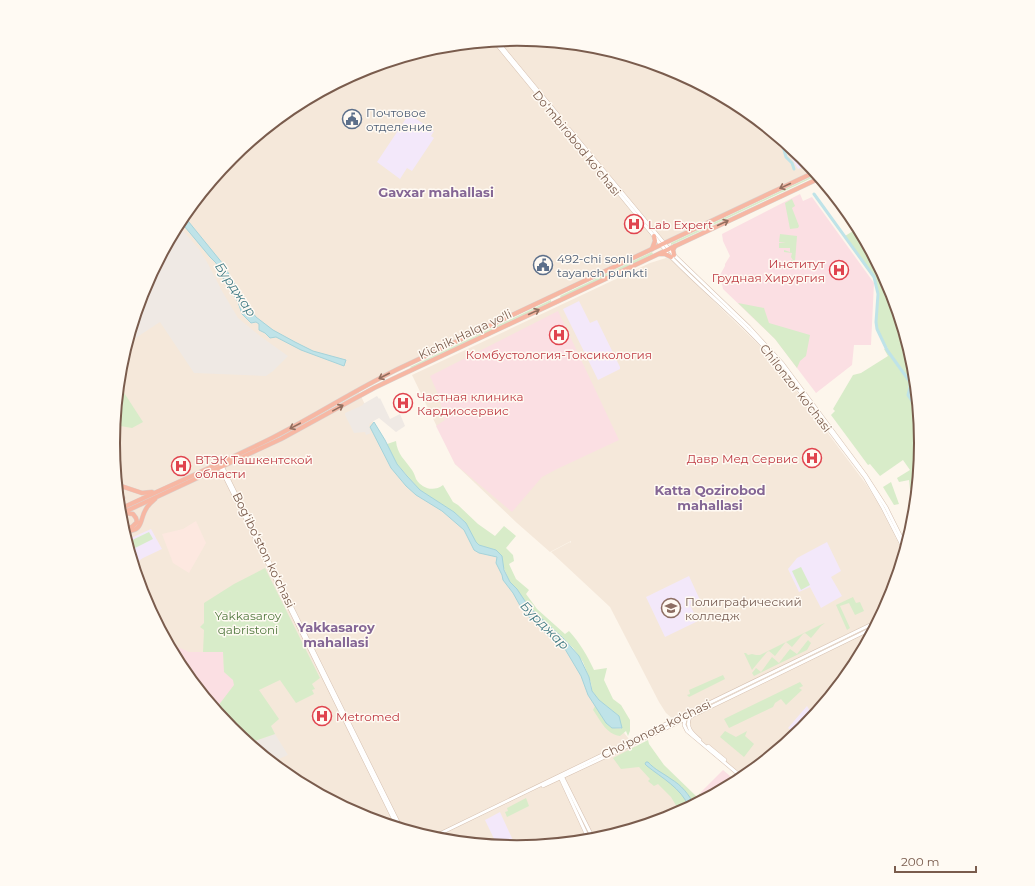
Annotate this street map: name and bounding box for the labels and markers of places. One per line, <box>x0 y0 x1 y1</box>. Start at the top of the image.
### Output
place label: Почтовое отделение <box>366 105 433 134</box>
public building icon: Почтовое отделение <box>341 108 363 130</box>
hospital icon: Lab Expert <box>623 213 645 235</box>
place label: Lab Expert <box>648 217 713 232</box>
place label: 492-chi sonli tayanch punkti <box>557 251 647 280</box>
public building icon: 492-chi sonli tayanch punkti <box>532 254 554 276</box>
place label: Институт Грудная Хирургия <box>712 256 825 285</box>
hospital icon: Институт Грудная Хирургия <box>828 259 850 281</box>
hospital icon: Комбустология-Токсикология <box>548 324 570 346</box>
place label: Комбустология-Токсикология <box>466 347 652 362</box>
place label: Частная клиника Кардиосервис <box>417 389 523 418</box>
hospital icon: Частная клиника Кардиосервис <box>392 392 414 414</box>
hospital icon: Давр Мед Сервис <box>801 447 823 469</box>
place label: Давр Мед Сервис <box>687 451 798 466</box>
place label: ВТЭК Ташкентской области <box>195 452 313 481</box>
hospital icon: ВТЭК Ташкентской области <box>170 455 192 477</box>
place label: Полиграфический колледж <box>685 594 802 623</box>
school or university icon: Полиграфический колледж <box>660 597 682 619</box>
hospital icon: Metromed <box>311 705 333 727</box>
place label: Metromed <box>336 709 400 724</box>

